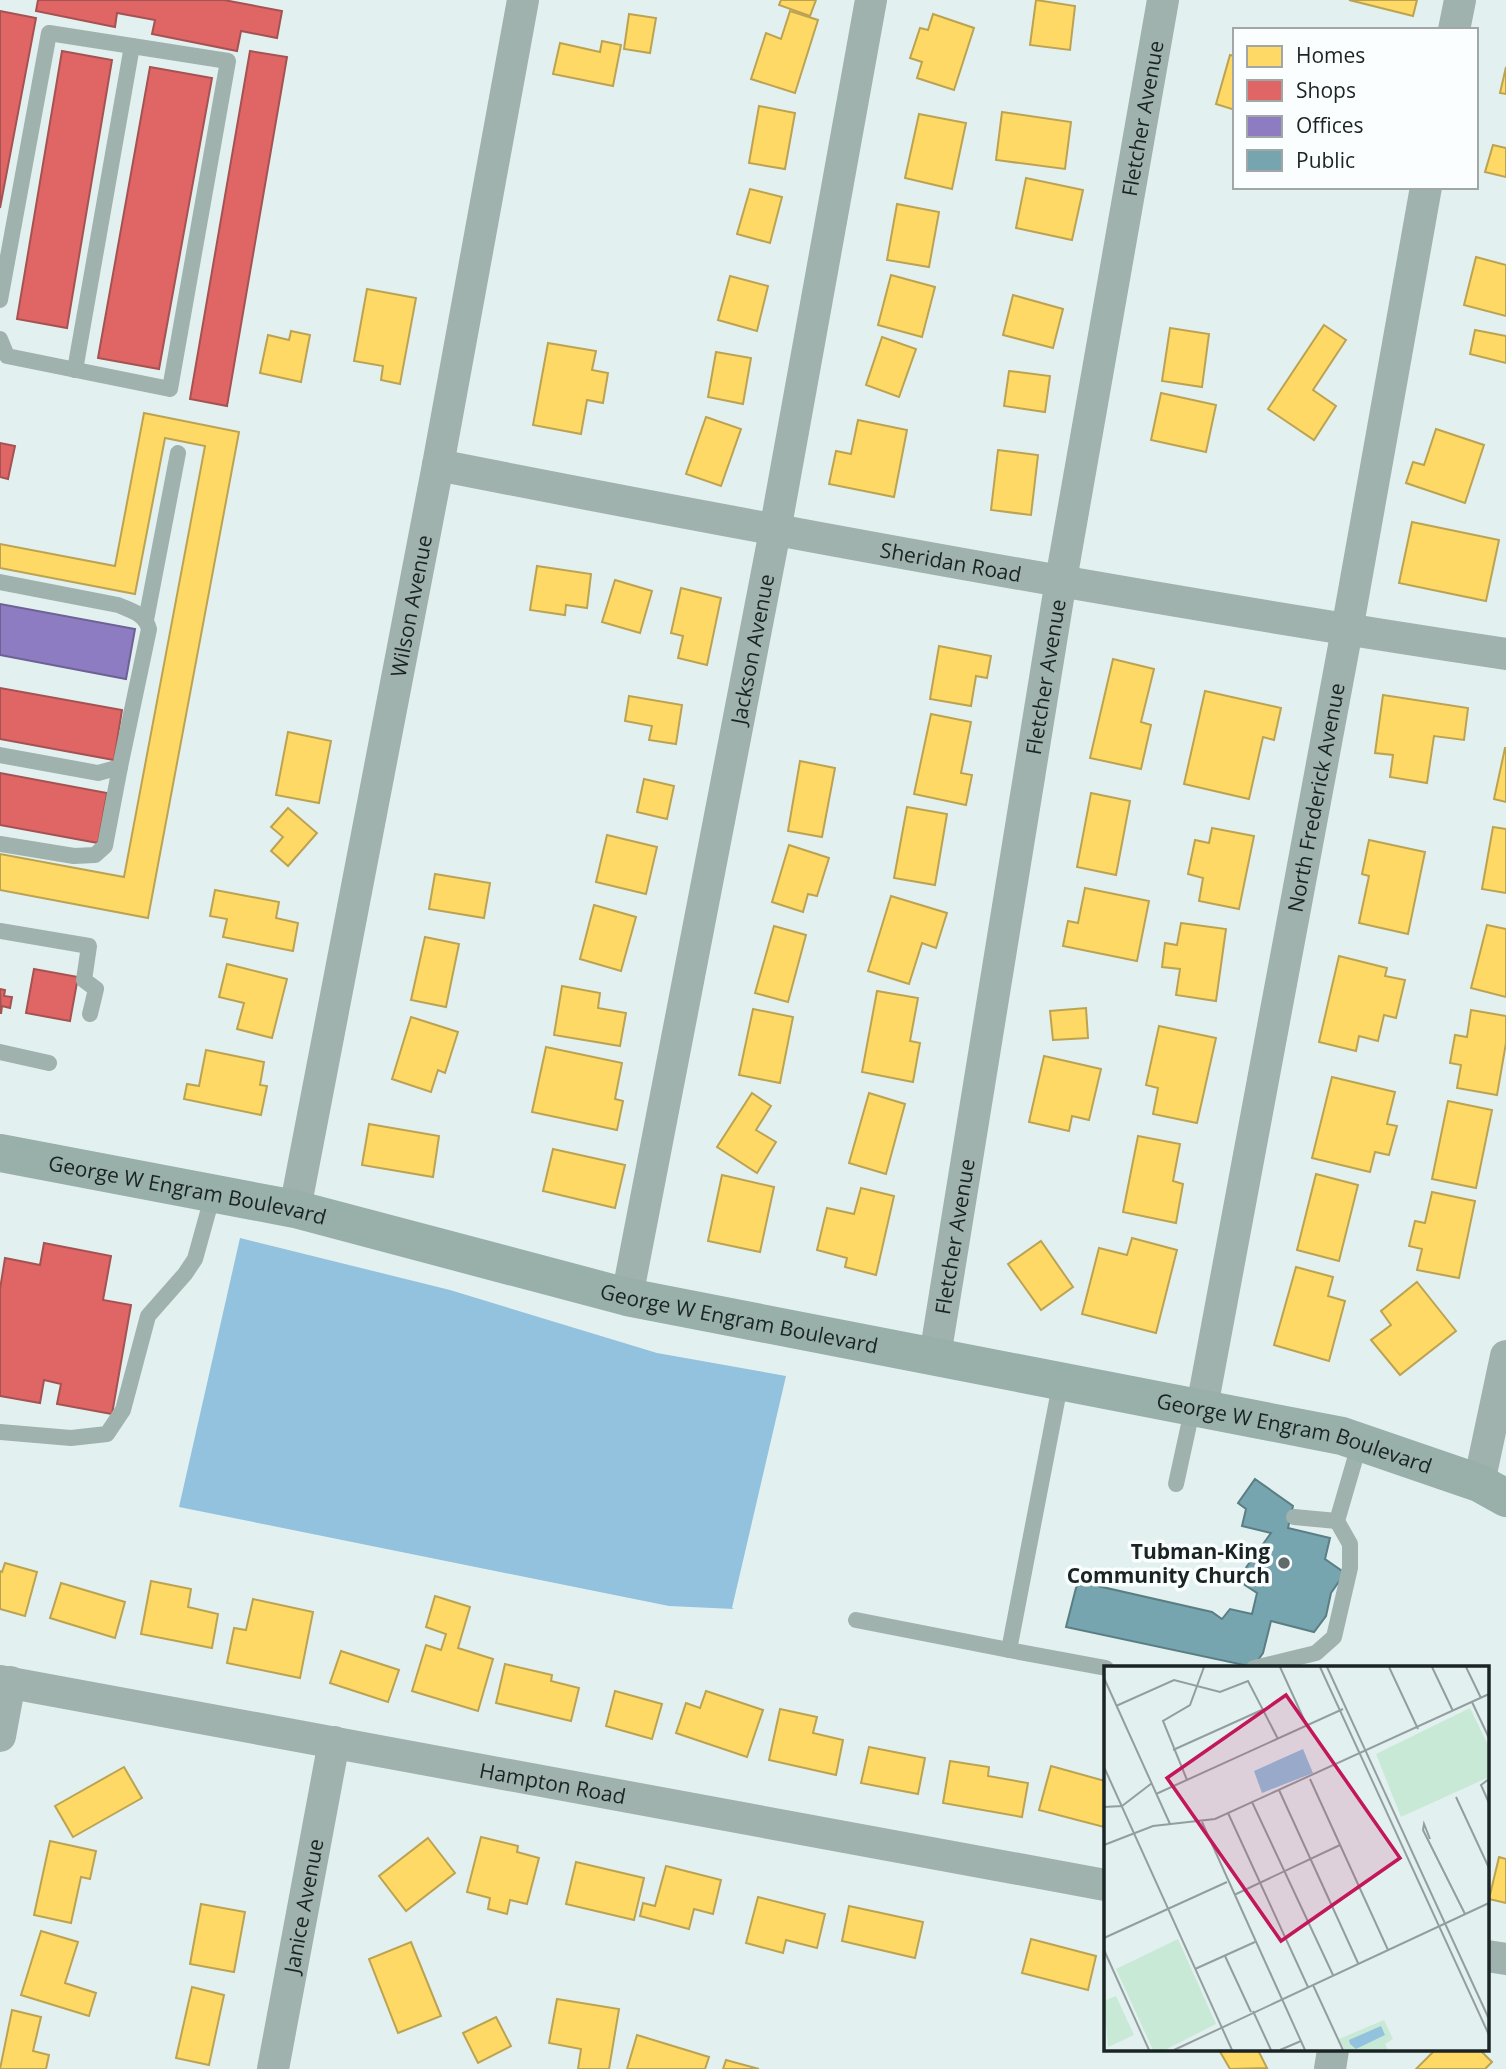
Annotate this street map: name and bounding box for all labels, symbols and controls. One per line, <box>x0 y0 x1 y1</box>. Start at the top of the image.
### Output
legend <box>1233 28 1478 189</box>
street label: Fletcher Avenue <box>1115 38 1170 198</box>
text: Homes <box>1296 41 1365 69</box>
text: Shops <box>1296 76 1356 104</box>
text: Offices <box>1296 111 1364 139</box>
text: Public <box>1296 146 1355 174</box>
street label: Wilson Avenue <box>384 533 438 679</box>
street label: Sheridan Road <box>878 535 1024 588</box>
street label: Jackson Avenue <box>724 571 780 729</box>
street label: Fletcher Avenue <box>1019 597 1072 757</box>
street label: North Frederick Avenue <box>1281 681 1351 914</box>
street label: George W Engram Boulevard <box>46 1148 330 1231</box>
street label: Fletcher Avenue <box>928 1157 981 1317</box>
street label: George W Engram Boulevard <box>597 1277 881 1360</box>
street label: George W Engram Boulevard <box>1154 1386 1436 1480</box>
place label: Tubman-King Community Church <box>1067 1537 1270 1589</box>
marker: Tubman-King Community Church <box>1276 1555 1292 1571</box>
inset map <box>1104 1666 1488 2052</box>
street label: Hampton Road <box>477 1756 628 1810</box>
street label: Janice Avenue <box>277 1836 330 1977</box>

